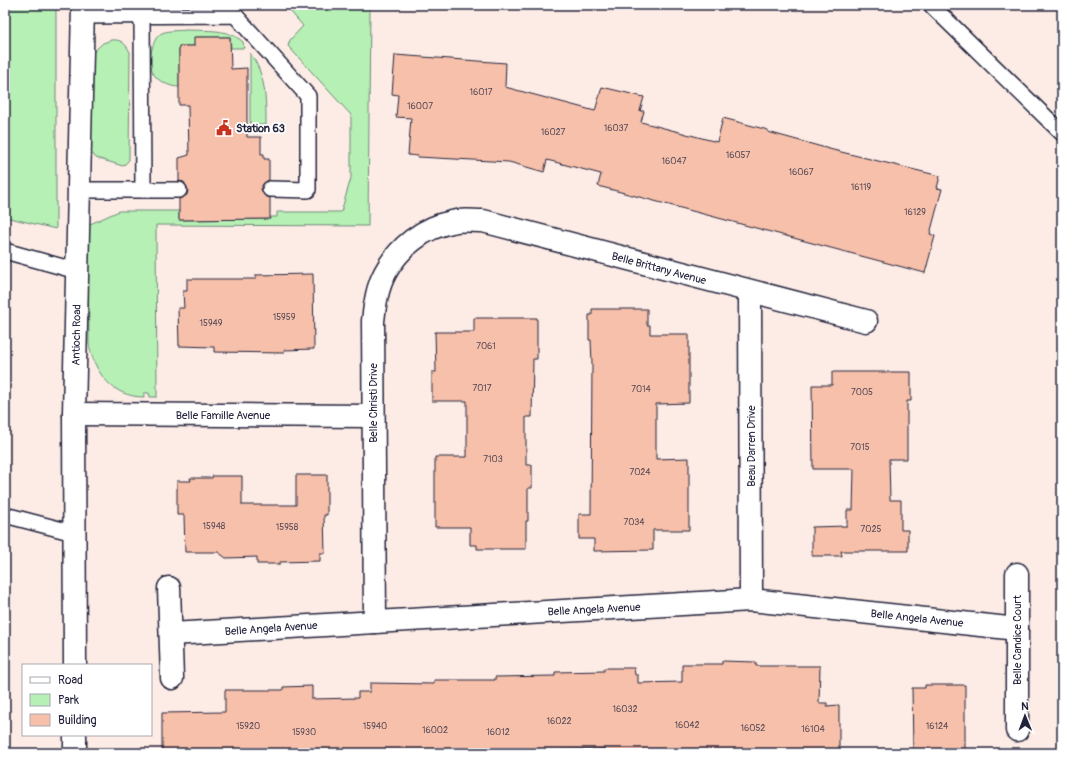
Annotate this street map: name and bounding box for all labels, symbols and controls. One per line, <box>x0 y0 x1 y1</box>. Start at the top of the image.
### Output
house number: 16017 <box>469 87 493 98</box>
house number: 16007 <box>407 101 433 112</box>
public building icon: Station 63 <box>215 119 233 137</box>
place label: Station 63 <box>236 122 285 135</box>
house number: 16037 <box>604 123 629 134</box>
house number: 16027 <box>541 127 566 138</box>
house number: 16057 <box>726 150 751 161</box>
house number: 16047 <box>662 156 687 167</box>
house number: 16067 <box>789 167 814 178</box>
house number: 16119 <box>851 182 872 193</box>
house number: 16129 <box>904 207 926 218</box>
street label: Belle Brittany Avenue <box>610 250 708 288</box>
street label: Antioch Road <box>69 304 84 366</box>
house number: 15959 <box>273 312 296 323</box>
house number: 15949 <box>200 318 223 329</box>
house number: 7061 <box>476 341 496 352</box>
street label: Belle Christi Drive <box>367 363 380 443</box>
house number: 7017 <box>472 383 492 394</box>
house number: 7014 <box>631 384 652 395</box>
house number: 7005 <box>851 387 873 398</box>
street label: Beau Darren Drive <box>745 405 758 487</box>
street label: Belle Famille Avenue <box>176 409 271 422</box>
house number: 7015 <box>850 442 870 453</box>
house number: 7103 <box>483 454 503 465</box>
house number: 7024 <box>629 467 651 478</box>
house number: 7034 <box>623 517 645 528</box>
house number: 15948 <box>203 521 226 532</box>
house number: 15958 <box>276 522 299 533</box>
house number: 7025 <box>861 524 882 535</box>
street label: Belle Candice Court <box>1011 595 1024 685</box>
street label: Belle Angela Avenue <box>547 601 641 618</box>
street label: Belle Angela Avenue <box>870 607 964 630</box>
street label: Belle Angela Avenue <box>224 619 318 638</box>
legend <box>22 664 152 736</box>
text: Road <box>58 673 83 688</box>
text: Park <box>58 693 79 708</box>
north arrow <box>1005 696 1045 736</box>
text: N <box>1021 700 1029 713</box>
house number: 16032 <box>613 704 637 715</box>
text: Building <box>58 713 97 728</box>
house number: 16022 <box>547 716 571 727</box>
house number: 16042 <box>674 720 700 731</box>
house number: 15920 <box>236 721 260 732</box>
house number: 15940 <box>363 721 387 732</box>
house number: 16124 <box>926 721 949 732</box>
house number: 16052 <box>741 723 765 734</box>
house number: 16104 <box>801 724 826 735</box>
house number: 16002 <box>422 725 448 736</box>
house number: 15930 <box>292 727 316 738</box>
house number: 16012 <box>486 727 510 738</box>

